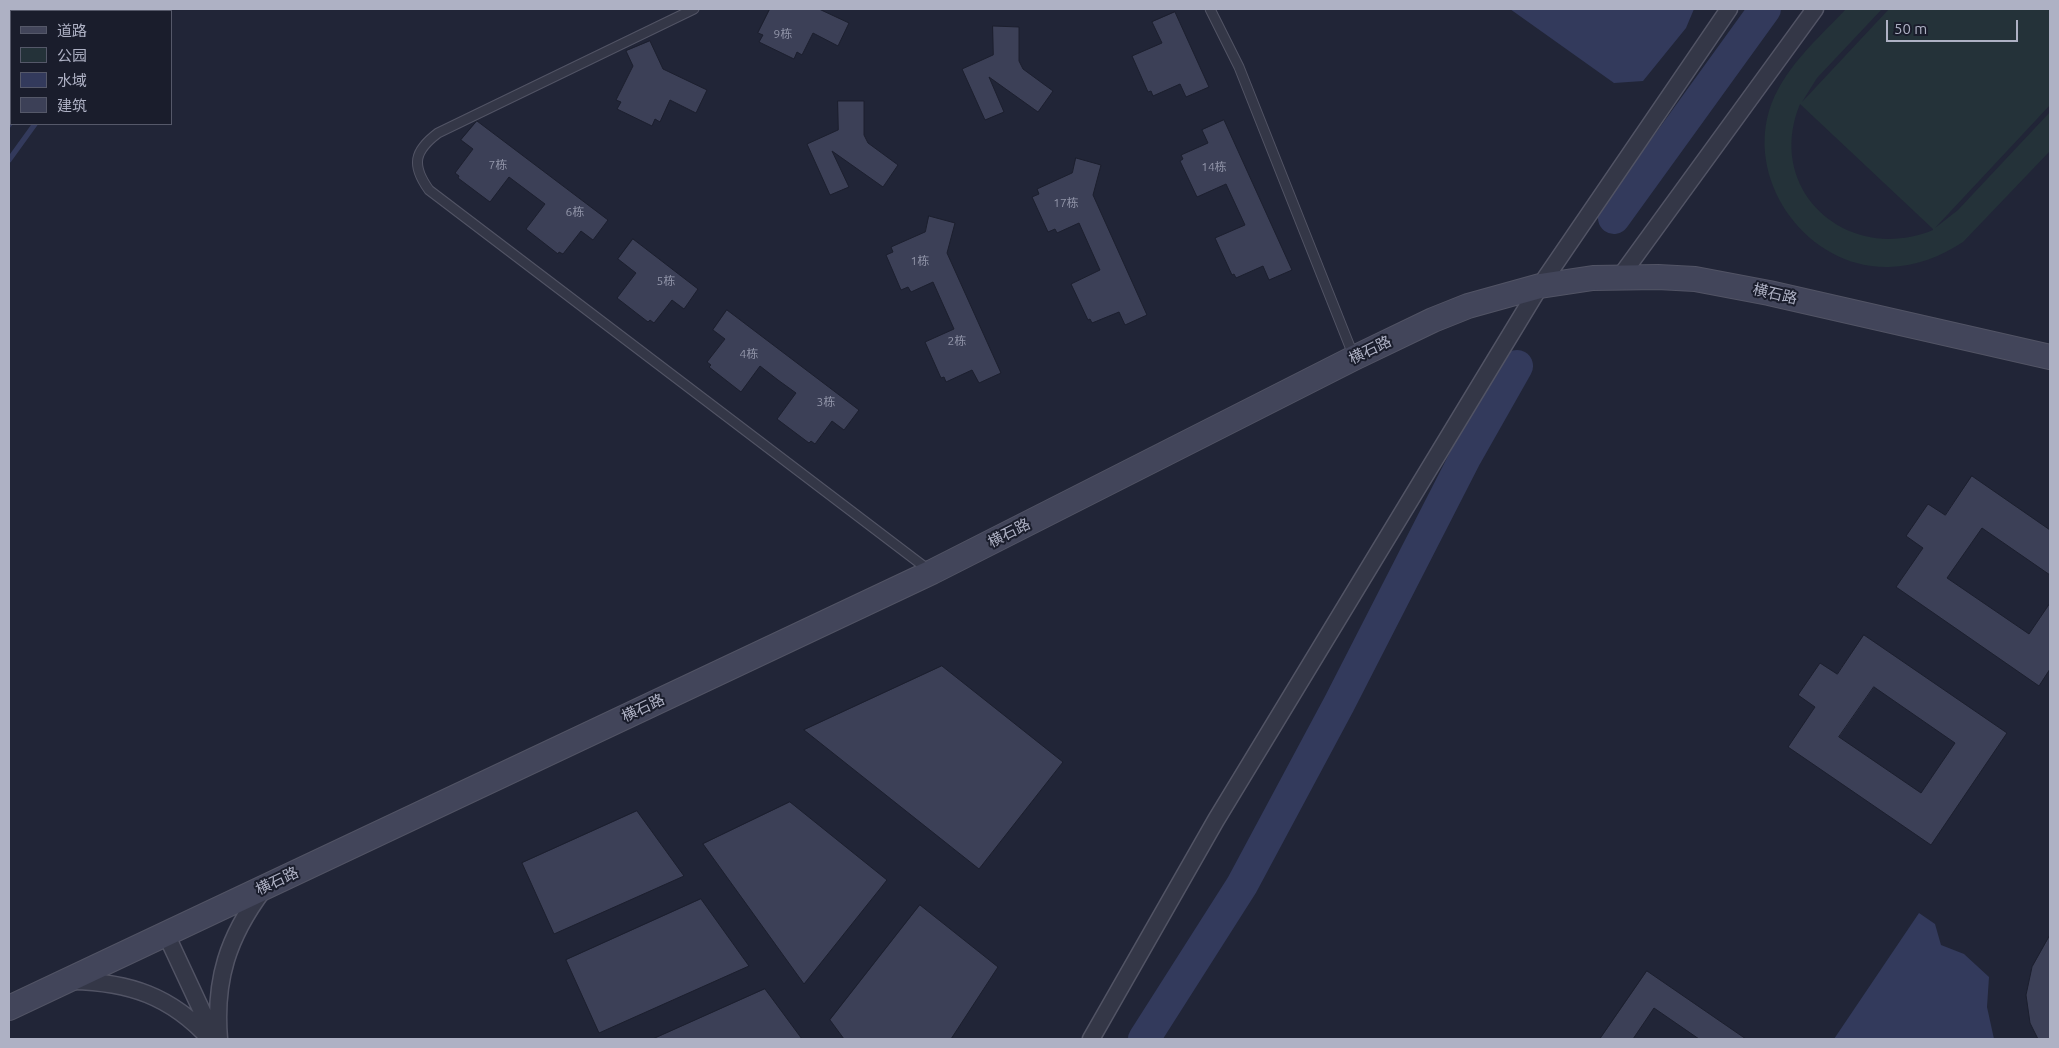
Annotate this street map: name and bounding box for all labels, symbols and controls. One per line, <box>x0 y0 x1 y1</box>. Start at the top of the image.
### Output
legend <box>10 10 172 125</box>
scale bar <box>1889 10 2022 42</box>
text: 50 m <box>1894 20 1927 37</box>
text: 道路 <box>57 22 87 39</box>
house number: 9栋 <box>774 27 792 41</box>
text: 公园 <box>57 47 87 64</box>
text: 水域 <box>57 72 87 89</box>
text: 建筑 <box>57 97 87 114</box>
house number: 7栋 <box>489 158 507 172</box>
house number: 14栋 <box>1201 160 1227 174</box>
house number: 17栋 <box>1053 196 1079 210</box>
house number: 6栋 <box>566 205 584 219</box>
house number: 1栋 <box>911 254 929 268</box>
house number: 5栋 <box>657 274 675 288</box>
street label: 横石路 <box>1751 280 1799 308</box>
street label: 横石路 <box>1346 332 1394 368</box>
house number: 2栋 <box>948 334 966 348</box>
house number: 4栋 <box>740 347 758 361</box>
house number: 3栋 <box>817 395 835 409</box>
street label: 横石路 <box>985 515 1033 551</box>
street label: 横石路 <box>619 690 667 726</box>
street label: 横石路 <box>253 863 301 899</box>

